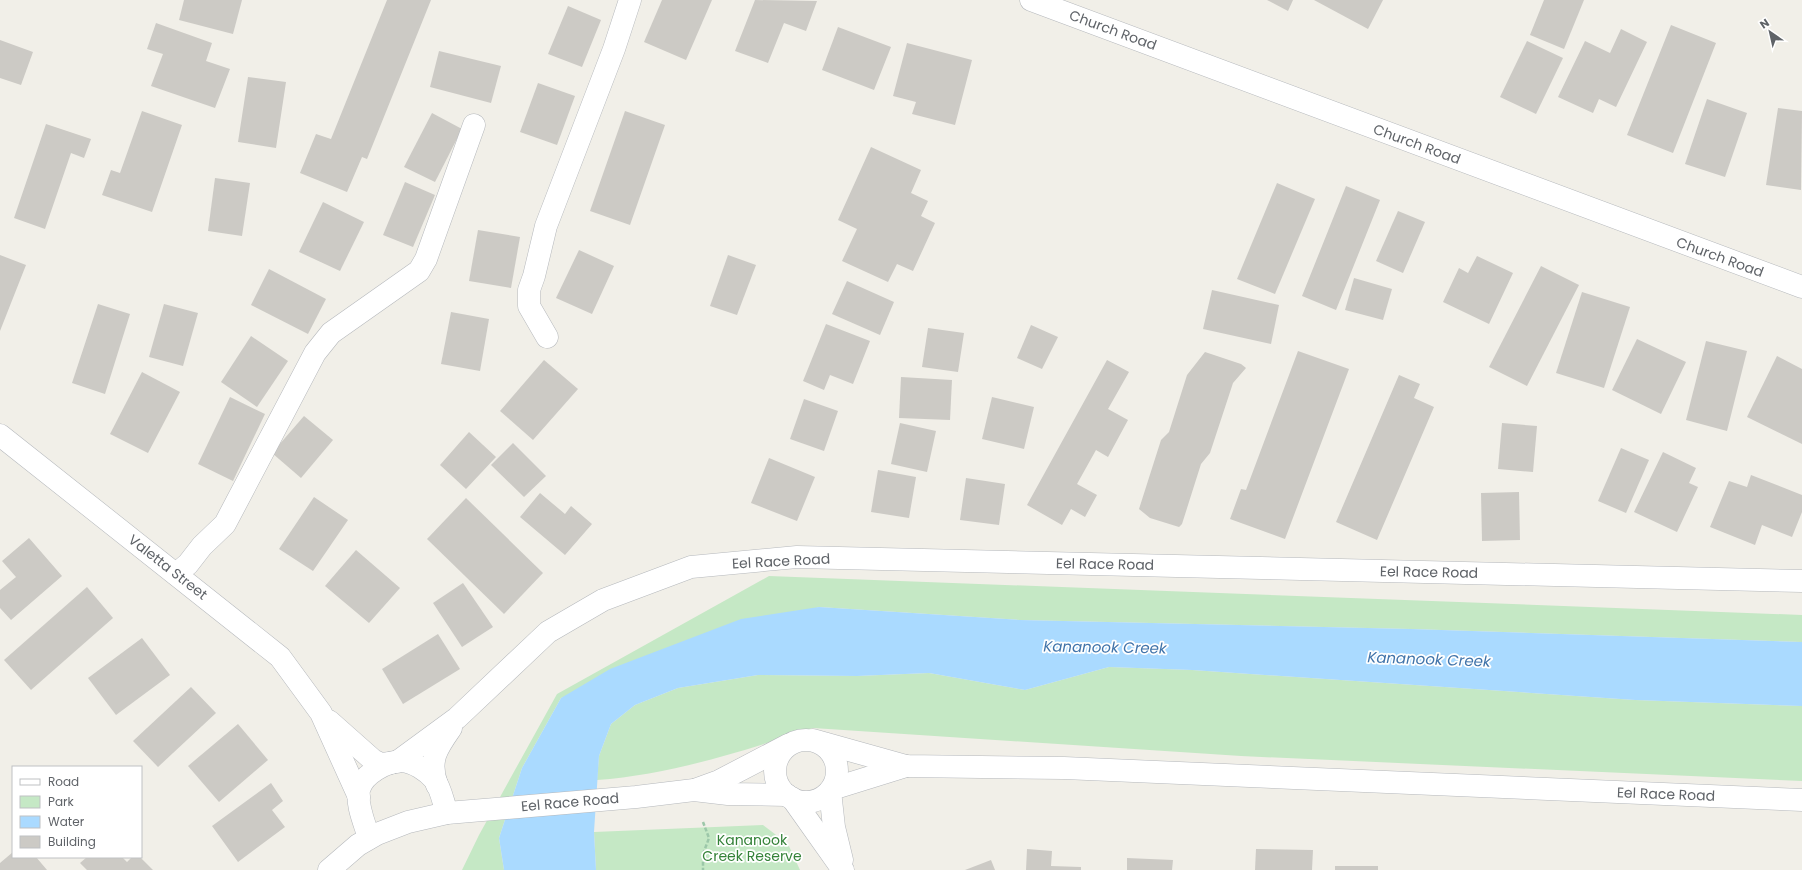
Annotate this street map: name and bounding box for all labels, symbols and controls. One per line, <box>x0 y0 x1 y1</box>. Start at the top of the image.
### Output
street label: Church Road <box>1067 5 1159 55</box>
north arrow <box>1750 12 1790 52</box>
text: N <box>1757 15 1772 33</box>
street label: Church Road <box>1371 119 1463 169</box>
street label: Church Road <box>1674 232 1766 282</box>
street label: Valetta Street <box>124 530 212 604</box>
street label: Eel Race Road <box>731 548 831 574</box>
street label: Eel Race Road <box>1056 553 1154 575</box>
street label: Eel Race Road <box>1380 561 1478 583</box>
water label: Kananook Creek <box>1043 635 1168 659</box>
water label: Kananook Creek <box>1367 646 1492 672</box>
legend <box>12 766 142 858</box>
text: Road <box>48 773 79 790</box>
street label: Eel Race Road <box>1617 782 1715 806</box>
street label: Eel Race Road <box>520 788 620 816</box>
text: Park <box>48 793 75 810</box>
text: Water <box>48 813 85 830</box>
park label: Kananook Creek Reserve <box>702 830 802 866</box>
text: Building <box>48 833 96 850</box>

